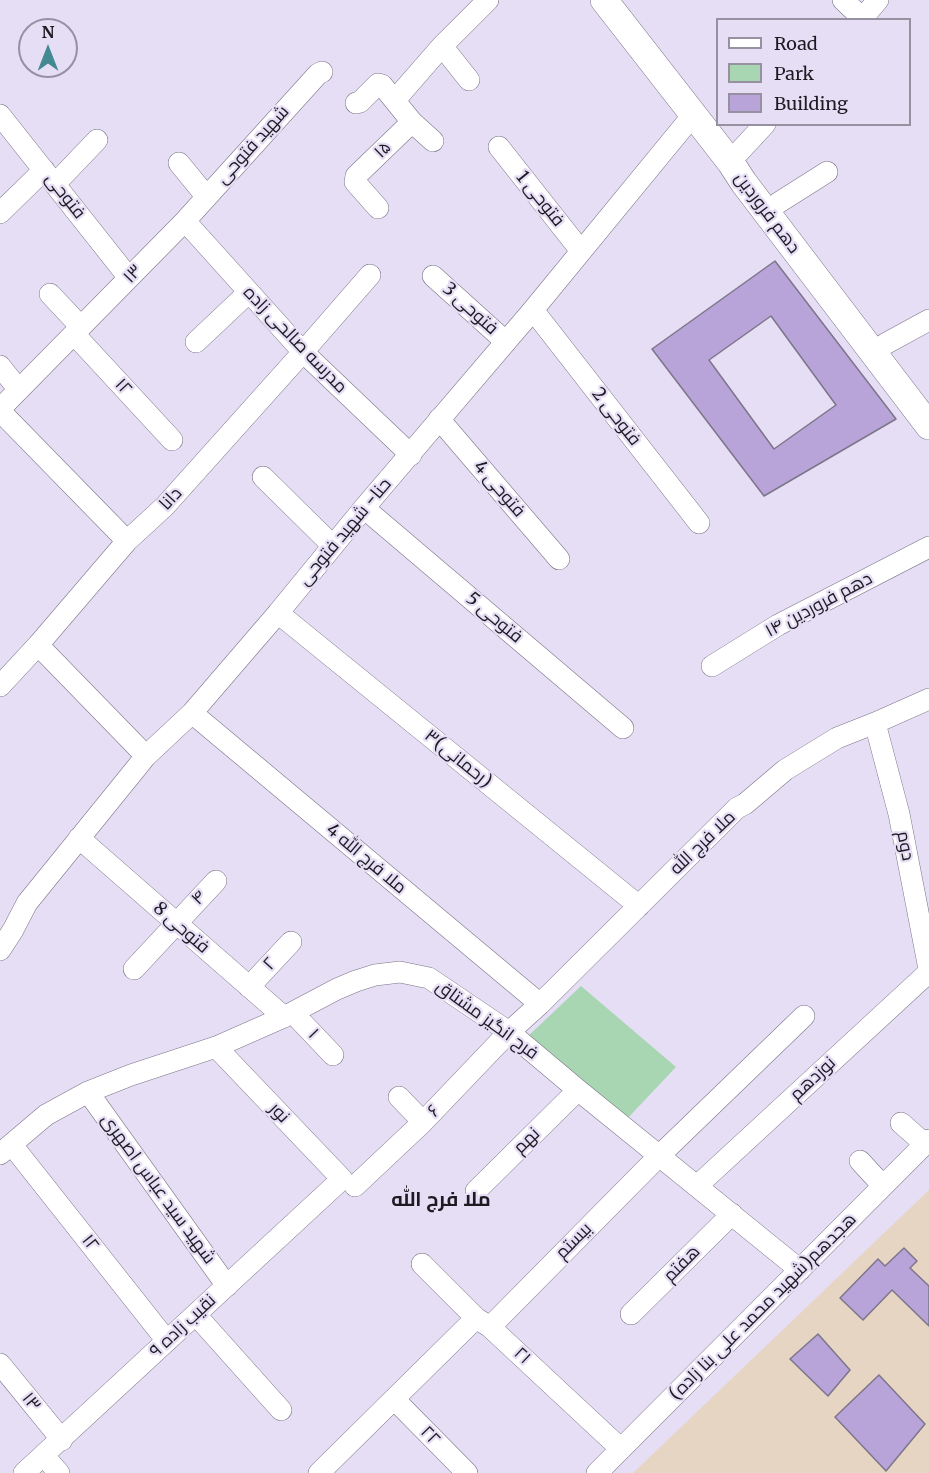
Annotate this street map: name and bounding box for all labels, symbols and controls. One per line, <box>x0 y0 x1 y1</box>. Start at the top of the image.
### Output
north arrow <box>18 18 78 78</box>
legend <box>716 18 911 126</box>
text: N <box>42 22 54 42</box>
text: Road <box>774 32 818 55</box>
text: Park <box>774 62 814 85</box>
text: Building <box>774 92 848 115</box>
street label: شهید فتوحی <box>212 101 294 189</box>
street label: ۱۵ <box>370 137 396 163</box>
street label: فتوحی 1 <box>511 167 569 231</box>
street label: دهم فروردین <box>729 168 805 258</box>
street label: فتوحی <box>40 169 90 223</box>
street label: ۱۳ <box>119 260 147 288</box>
street label: فتوحی 3 <box>438 279 502 339</box>
street label: مدرسه صالحی زاده <box>238 282 352 398</box>
street label: ۱۲ <box>110 374 136 400</box>
street label: فتوحی 2 <box>587 384 645 450</box>
street label: فتوحی 4 <box>469 456 529 522</box>
street label: حنا- شهید فتوحی <box>294 474 396 590</box>
street label: دانا <box>155 483 187 515</box>
street label: دهم فروردین ۱۴ <box>762 568 876 642</box>
street label: فتوحی 5 <box>461 588 527 648</box>
street label: ۳(رحمانی) <box>420 725 496 793</box>
street label: ملا فرج الله <box>666 806 740 880</box>
street label: 4 ملا فرج الله <box>321 819 411 899</box>
street label: دوم <box>892 829 918 863</box>
street label: ۴ <box>187 886 211 910</box>
street label: فتوحی 8 <box>148 898 214 958</box>
street label: ۲ <box>259 953 281 975</box>
street label: فرح انگیز مشتاق <box>431 976 543 1064</box>
street label: ۱ <box>303 1024 323 1044</box>
street label: نوزدهم <box>786 1052 840 1106</box>
street label: نور <box>264 1098 294 1128</box>
street label: ۶ <box>423 1100 445 1122</box>
street label: شهید سید عباس اصهری <box>96 1110 220 1268</box>
street label: نهم <box>509 1123 545 1159</box>
district label: ملا فرج الله <box>391 1188 491 1212</box>
street label: هجدهم(شهید محمد علی بنا زاده) <box>665 1209 861 1405</box>
street label: بیستم <box>551 1218 597 1264</box>
street label: ۱۲ <box>77 1230 103 1256</box>
street label: هفتم <box>659 1241 705 1287</box>
street label: نقیب زاده ۹ <box>145 1290 221 1362</box>
street label: ۲۱ <box>509 1343 535 1369</box>
street label: ۱۳ <box>17 1388 45 1416</box>
street label: ۲۲ <box>416 1422 444 1450</box>

